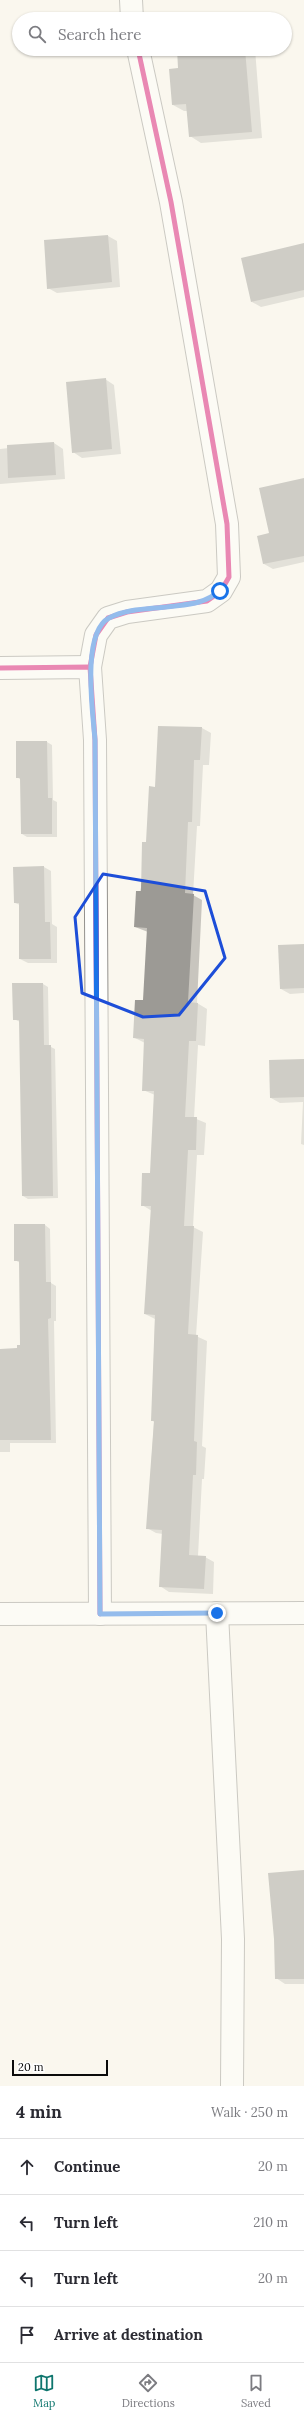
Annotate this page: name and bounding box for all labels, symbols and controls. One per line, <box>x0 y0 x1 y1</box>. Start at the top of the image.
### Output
search box <box>12 12 292 56</box>
icon: search <box>26 23 48 45</box>
text: Search here <box>58 25 141 44</box>
route start <box>211 582 229 600</box>
route end <box>208 1604 226 1622</box>
scale bar <box>12 2058 108 2077</box>
text: 20 m <box>18 2060 43 2074</box>
text: 4 min <box>16 2101 62 2123</box>
text: Walk · 250 m <box>211 2104 288 2121</box>
icon: ahead <box>16 2156 38 2178</box>
text: Continue <box>54 2157 120 2176</box>
text: 20 m <box>258 2158 288 2175</box>
icon: left <box>16 2212 38 2234</box>
text: Turn left <box>54 2213 118 2232</box>
text: 210 m <box>253 2214 288 2231</box>
icon: left <box>16 2268 38 2290</box>
text: Turn left <box>54 2269 118 2288</box>
text: 20 m <box>258 2270 288 2287</box>
icon: arrive <box>16 2324 38 2346</box>
text: Arrive at destination <box>54 2325 203 2344</box>
tab: Map <box>33 2372 55 2410</box>
tab: Directions <box>122 2372 175 2410</box>
tab: Saved <box>241 2372 271 2410</box>

